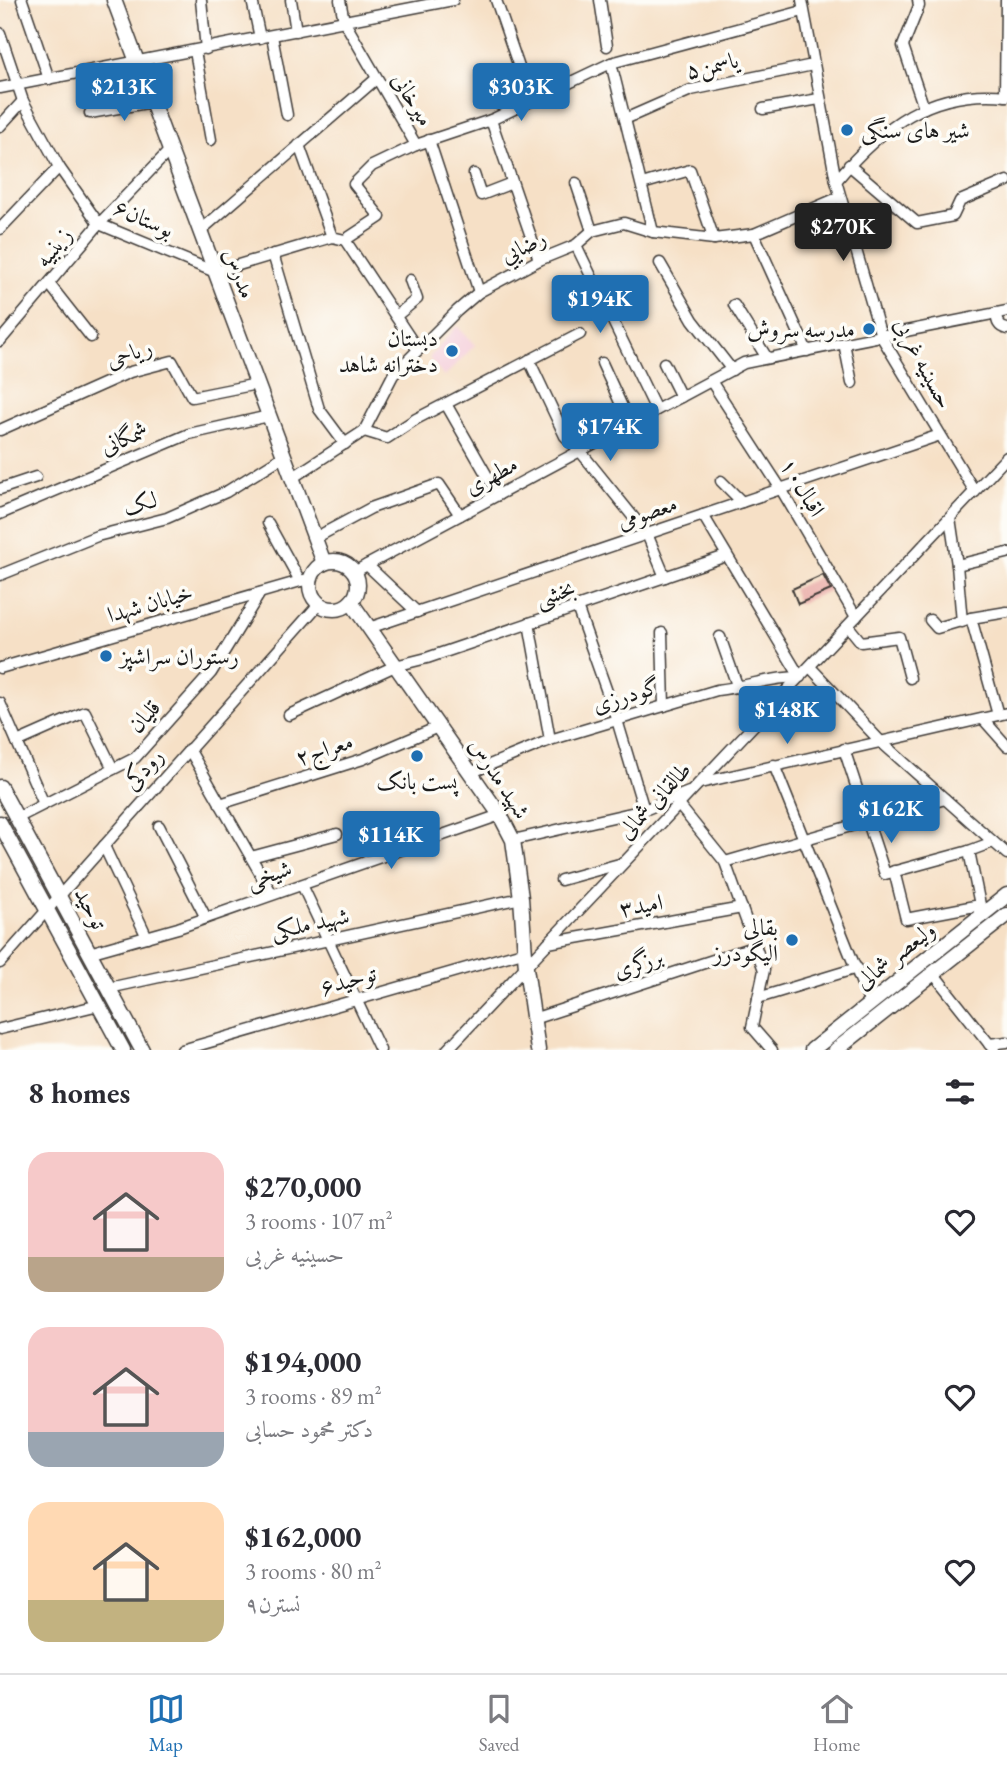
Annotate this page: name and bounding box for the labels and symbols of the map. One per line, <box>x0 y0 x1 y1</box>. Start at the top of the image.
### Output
street label: یاسمن۵ <box>683 44 743 87</box>
pin: $213K <box>75 64 173 123</box>
pin: $303K <box>472 64 570 123</box>
street label: میرخانی <box>385 67 441 131</box>
place label: شیر های سنگی <box>861 115 970 146</box>
marker: شیر های سنگی <box>839 122 855 138</box>
street label: بوستان۶ <box>109 192 179 244</box>
pin: $270K <box>794 204 892 263</box>
street label: زینبیه <box>28 221 78 273</box>
street label: رضایي <box>495 222 553 273</box>
street label: مدرس <box>217 243 263 303</box>
pin: $194K <box>551 276 649 335</box>
street label: حسینیه غربی <box>887 312 960 414</box>
place label: مدرسه سروش <box>747 314 855 345</box>
marker: مدرسه سروش <box>861 321 877 337</box>
place label: دبستان دخترانه شاهد <box>339 323 438 379</box>
street label: ریاحی <box>102 331 156 375</box>
marker: دبستان دخترانه شاهد <box>444 343 460 359</box>
pin: $174K <box>561 404 659 463</box>
street label: شمگانی <box>95 415 153 461</box>
street label: مطهری <box>459 449 523 501</box>
street label: اقبال۱۰ <box>774 452 832 522</box>
street label: لک <box>119 484 161 522</box>
street label: معصومی <box>613 488 681 536</box>
street label: بخشی <box>531 572 580 616</box>
street label: خیابان شهدا <box>104 577 196 629</box>
place label: رستوران سراشپز <box>118 641 239 672</box>
marker: رستوران سراشپز <box>98 648 114 664</box>
street label: گودرزی <box>588 671 664 719</box>
pin: $148K <box>738 686 836 746</box>
street label: قلیان <box>121 693 167 739</box>
street label: معراج۲ <box>291 726 359 778</box>
street label: شهید مدرس <box>463 732 537 824</box>
street label: رودکی <box>116 742 170 796</box>
marker: پست بانک <box>409 748 425 764</box>
street label: طالقانی شمالی <box>610 755 698 845</box>
place label: پست بانک <box>376 766 460 797</box>
pin: $162K <box>842 786 940 845</box>
pin: $114K <box>342 812 440 871</box>
street label: شیخی <box>242 853 296 896</box>
street label: توحید <box>67 882 115 935</box>
street label: امید۳ <box>617 886 665 924</box>
street label: شهید ملکی <box>268 900 352 947</box>
place label: بقالی الیگودرز <box>711 912 778 968</box>
street label: ولیعصر شمالی <box>849 914 942 997</box>
marker: بقالی الیگودرز <box>784 932 800 948</box>
street label: برزگری <box>609 941 667 985</box>
street label: توحید۶ <box>316 958 380 1002</box>

